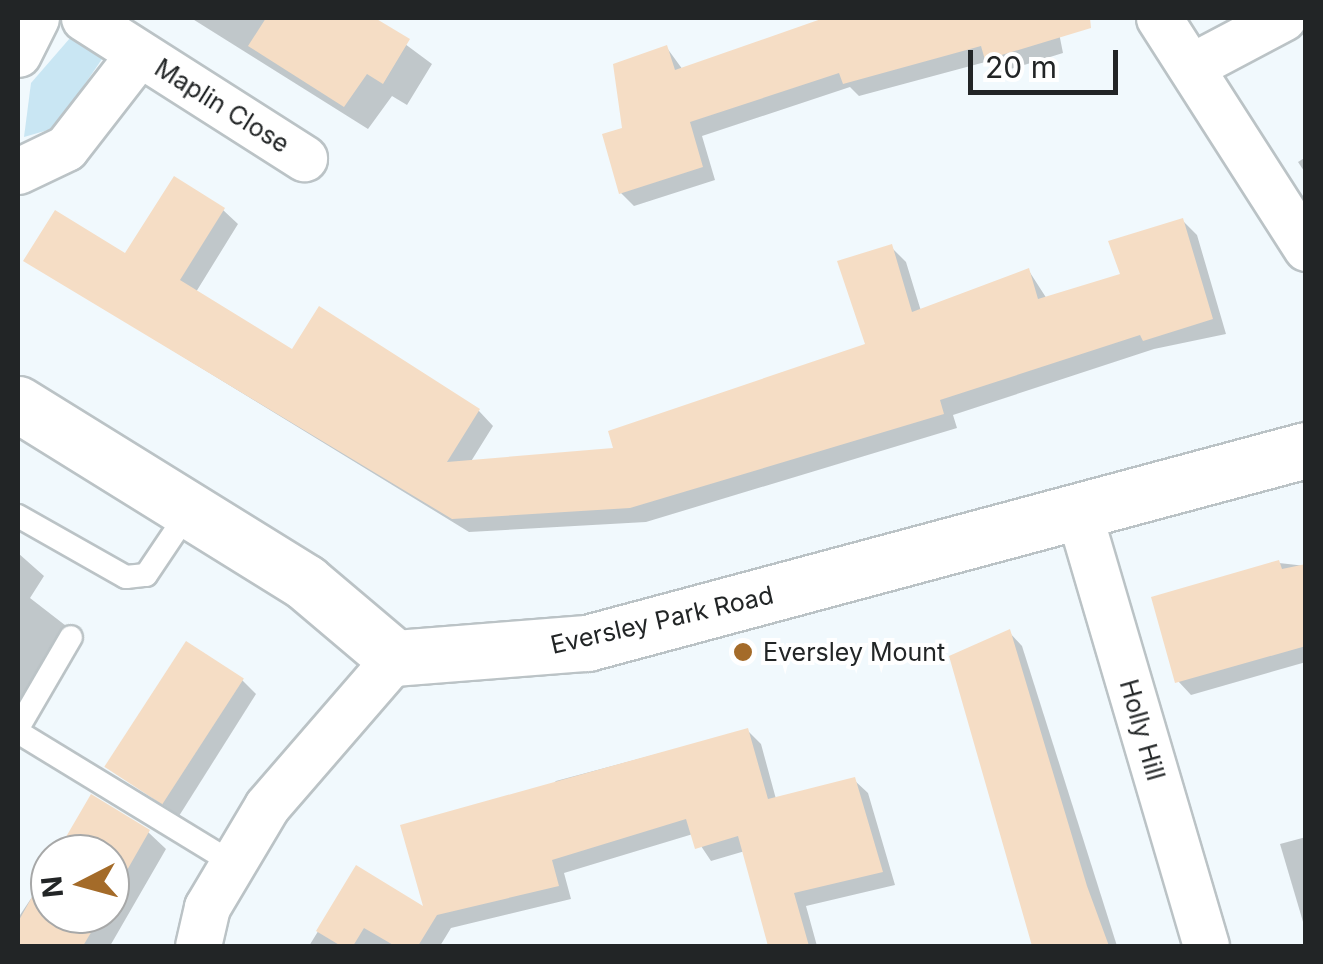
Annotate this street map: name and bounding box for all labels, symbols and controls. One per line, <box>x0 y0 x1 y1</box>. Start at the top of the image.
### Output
scale bar <box>973 30 1123 92</box>
text: 20 m <box>985 49 1057 85</box>
street label: Maplin Close <box>149 53 295 159</box>
street label: Eversley Park Road <box>548 580 776 660</box>
place label: Eversley Mount <box>763 637 945 667</box>
marker: Eversley Mount <box>732 641 754 663</box>
street label: Holly Hill <box>1113 676 1171 784</box>
north arrow <box>30 834 130 934</box>
text: N <box>34 875 70 899</box>

